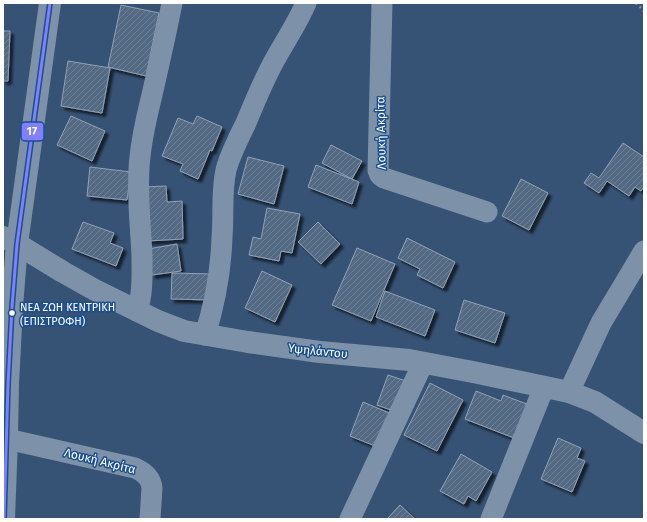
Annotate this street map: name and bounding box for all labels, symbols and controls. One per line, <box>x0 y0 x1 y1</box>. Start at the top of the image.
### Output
street label: Λουκή Ακρίτα <box>373 96 389 170</box>
line badge: 17 <box>21 122 44 141</box>
text: 17 <box>27 125 37 138</box>
place label: ΝΕΑ ΖΩΗ ΚΕΝΤΡΙΚΗ (ΕΠΙΣΤΡΟΦΗ) <box>20 301 115 328</box>
marker: ΝΕΑ ΖΩΗ ΚΕΝΤΡΙΚΗ (ΕΠΙΣΤΡΟΦΗ) <box>7 308 17 318</box>
street label: Υψηλάντου <box>287 341 349 361</box>
street label: Λουκή Ακρίτα <box>63 445 137 477</box>

